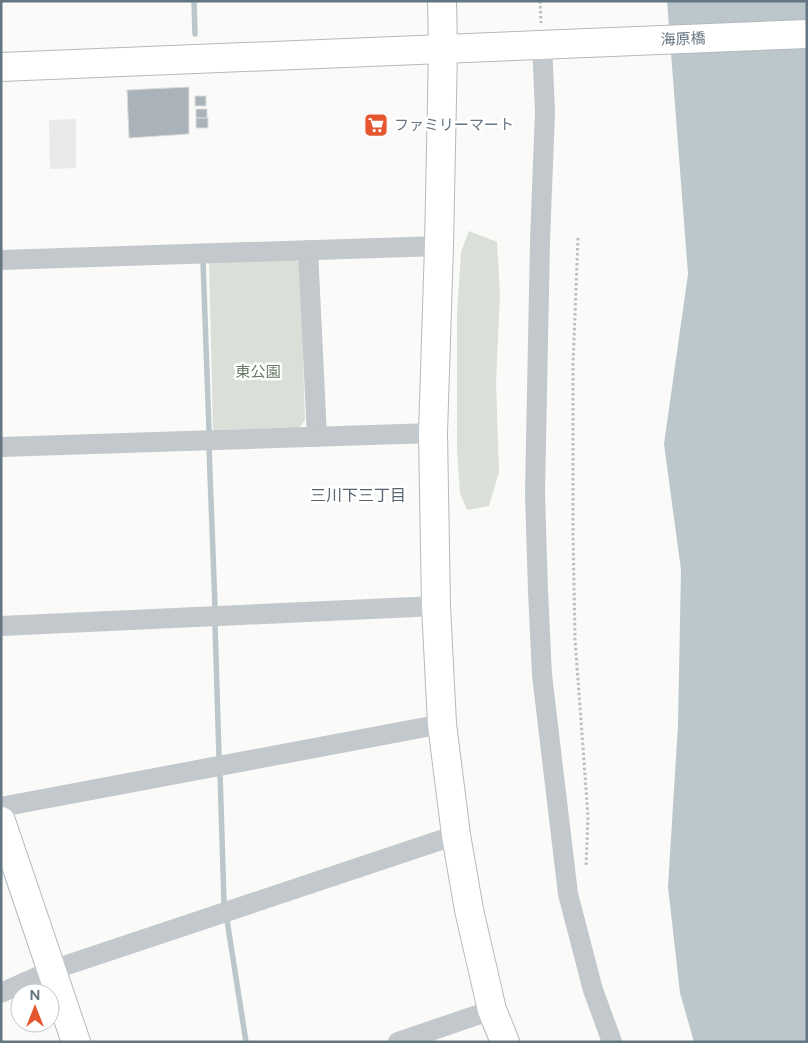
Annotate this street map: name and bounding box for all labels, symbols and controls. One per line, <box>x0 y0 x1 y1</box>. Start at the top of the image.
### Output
street label: 海原橋 <box>660 29 706 49</box>
supermarket icon: ファミリーマート <box>363 112 389 138</box>
place label: ファミリーマート <box>394 116 514 134</box>
park label: 東公園 <box>235 363 281 381</box>
district label: 三川下三丁目 <box>310 486 406 505</box>
north arrow <box>10 983 60 1033</box>
text: N <box>30 987 40 1004</box>

